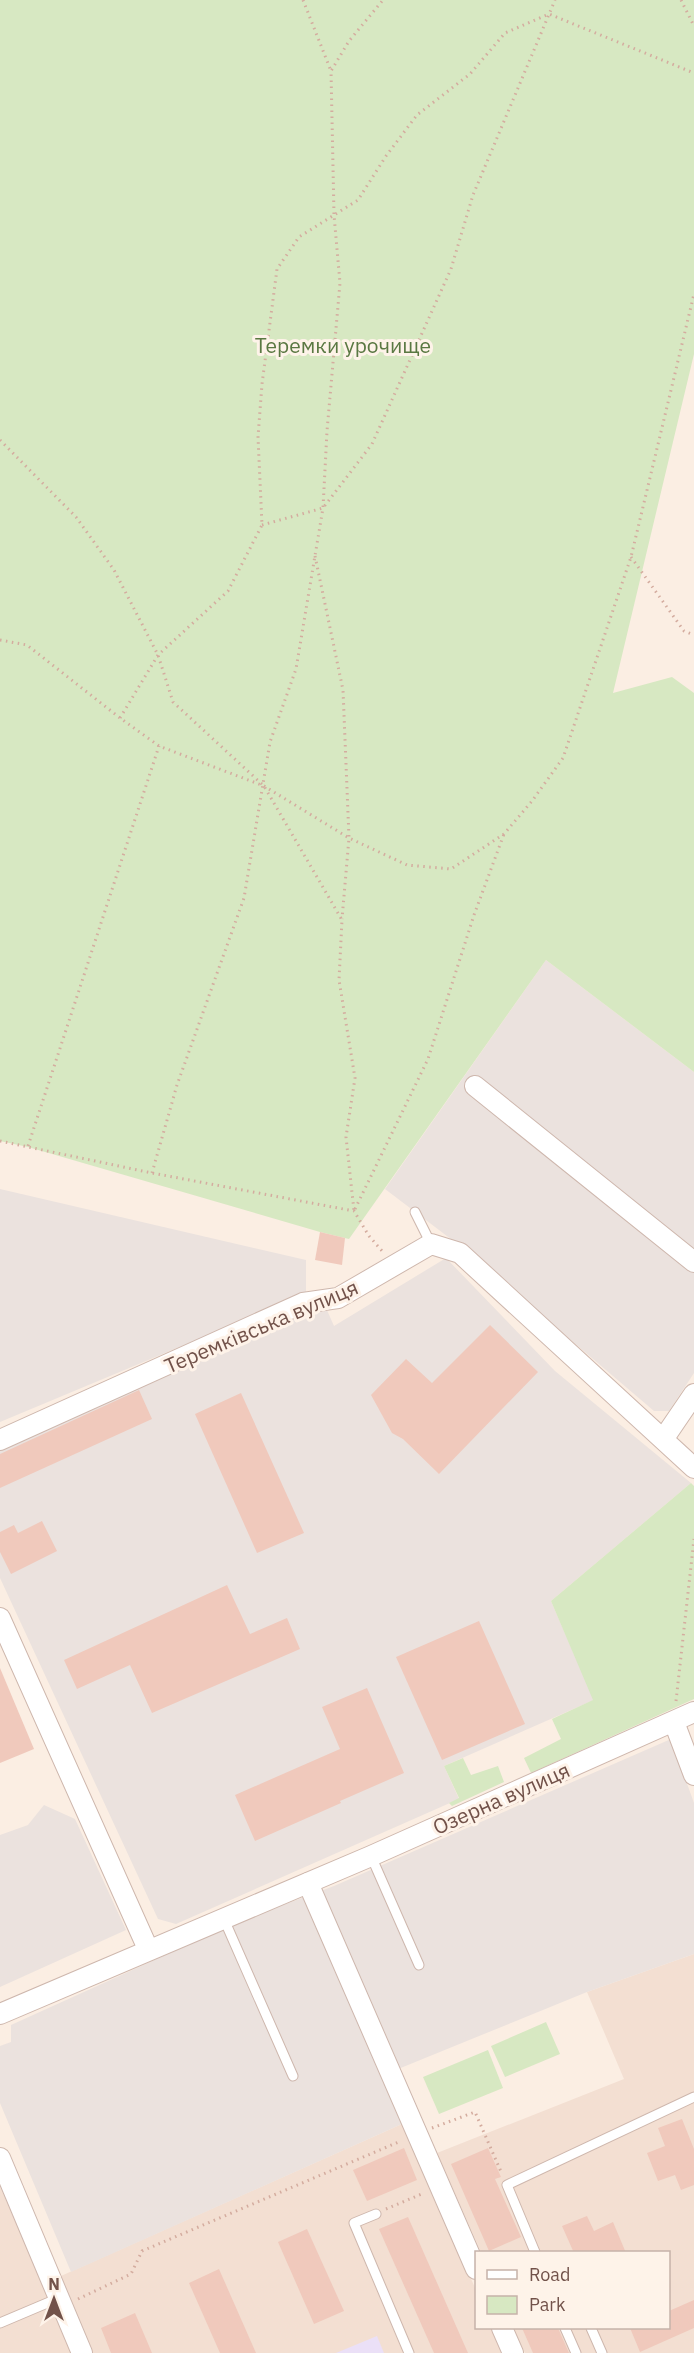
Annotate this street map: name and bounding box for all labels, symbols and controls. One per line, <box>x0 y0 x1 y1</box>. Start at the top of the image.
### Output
park label: Теремки урочище <box>255 331 431 359</box>
street label: Теремківська вулиця <box>160 1273 362 1379</box>
street label: Озерна вулиця <box>428 1755 574 1841</box>
legend <box>475 2251 670 2329</box>
text: Road <box>529 2263 570 2286</box>
north arrow <box>24 2269 84 2329</box>
text: N <box>48 2274 60 2294</box>
text: Park <box>529 2293 566 2316</box>

